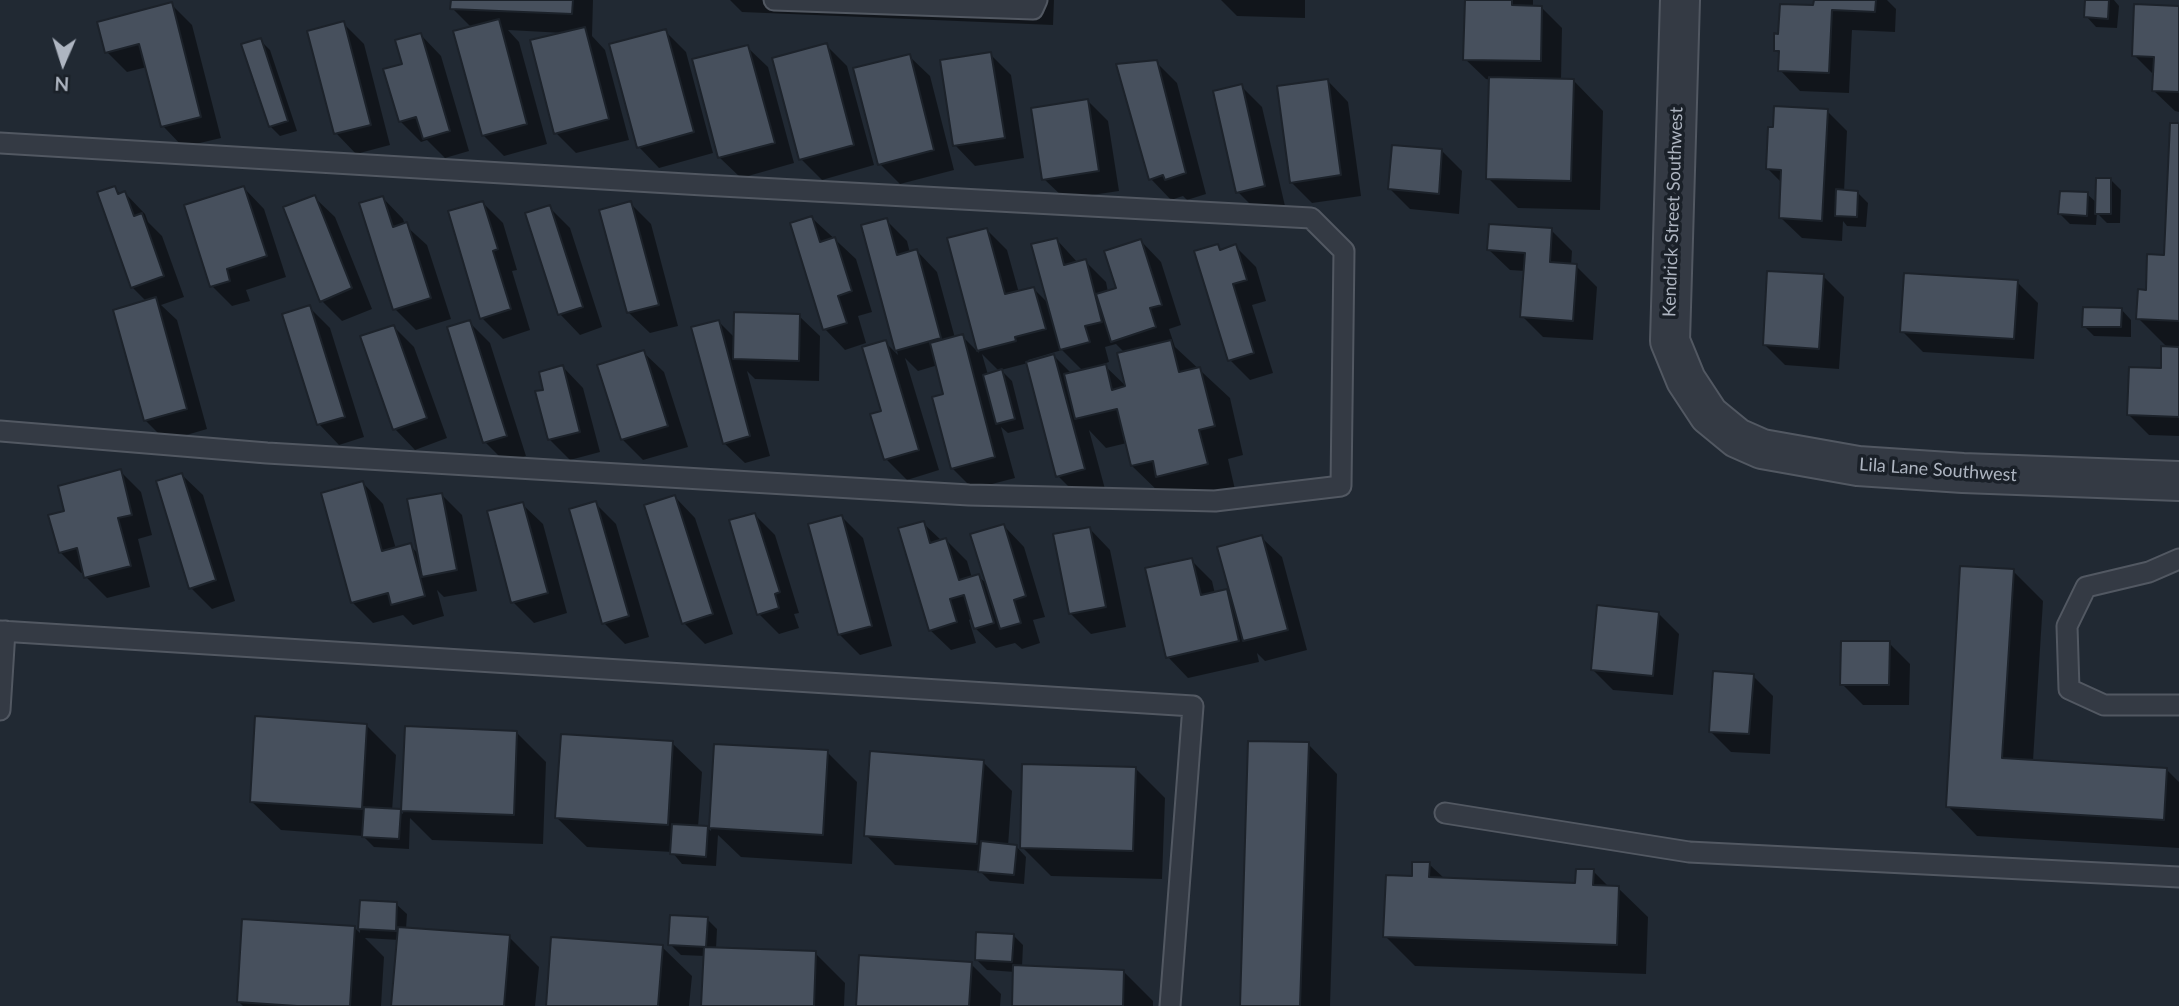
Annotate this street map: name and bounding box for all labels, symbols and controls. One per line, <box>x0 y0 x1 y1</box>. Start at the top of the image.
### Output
north arrow <box>28 28 98 98</box>
text: N <box>54 73 70 96</box>
street label: Kendrick Street Southwest <box>1659 107 1687 317</box>
street label: Lila Lane Southwest <box>1859 454 2017 486</box>

